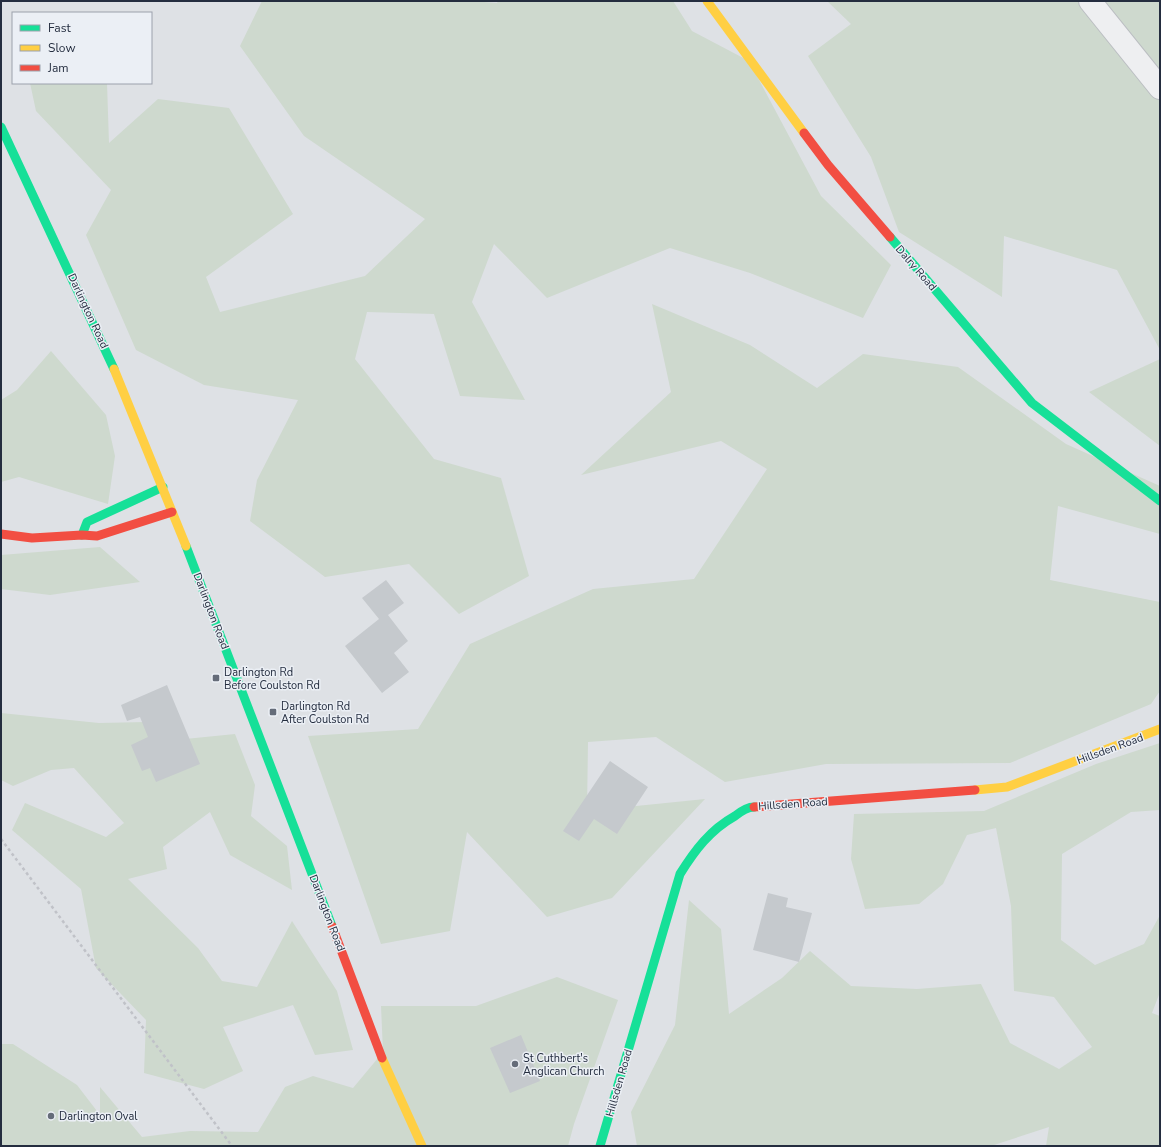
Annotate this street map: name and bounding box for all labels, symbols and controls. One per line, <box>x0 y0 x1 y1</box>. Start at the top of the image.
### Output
legend <box>12 12 152 84</box>
text: Fast <box>48 20 71 36</box>
text: Slow <box>48 40 76 56</box>
text: Jam <box>47 60 69 76</box>
street label: Dalry Road <box>892 242 940 294</box>
street label: Darlington Road <box>64 271 112 351</box>
street label: Darlington Road <box>189 570 233 652</box>
place label: Darlington Rd Before Coulston Rd <box>224 665 320 693</box>
marker: Darlington Rd Before Coulston Rd <box>211 673 221 683</box>
place label: Darlington Rd After Coulston Rd <box>281 699 369 727</box>
marker: Darlington Rd After Coulston Rd <box>268 707 278 717</box>
street label: Hillsden Road <box>1075 730 1145 768</box>
street label: Hillsden Road <box>758 794 828 814</box>
street label: Darlington Road <box>305 872 349 954</box>
street label: Hillsden Road <box>602 1047 636 1119</box>
place label: St Cuthbert's Anglican Church <box>523 1051 605 1079</box>
marker: St Cuthbert's Anglican Church <box>510 1059 520 1069</box>
place label: Darlington Oval <box>59 1109 138 1124</box>
marker: Darlington Oval <box>46 1111 56 1121</box>

